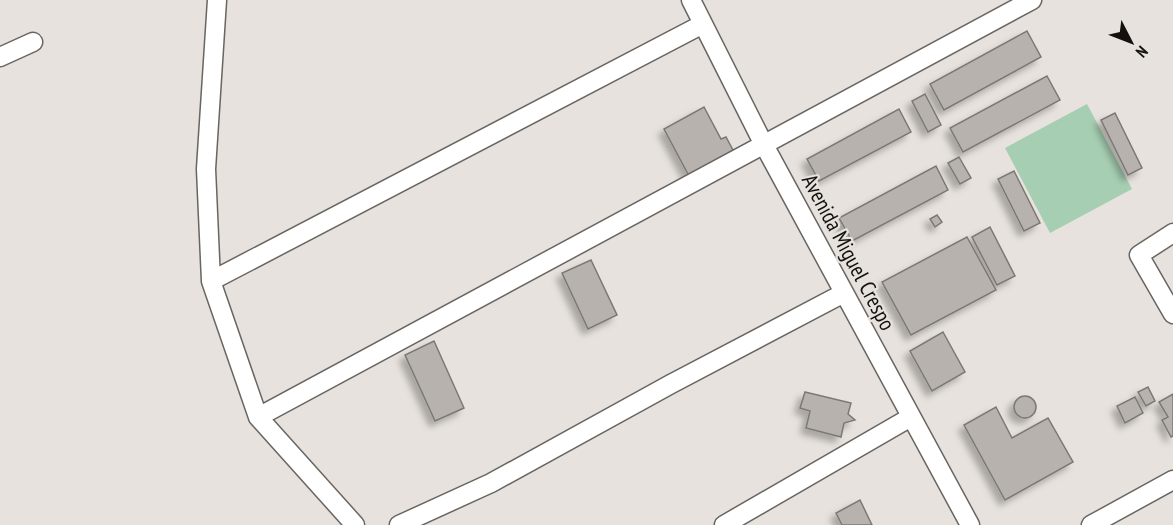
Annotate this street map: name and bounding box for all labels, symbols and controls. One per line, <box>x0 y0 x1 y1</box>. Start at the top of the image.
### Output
north arrow <box>1101 12 1161 72</box>
text: N <box>1132 42 1152 62</box>
street label: Avenida Miguel Crespo <box>796 169 902 335</box>

